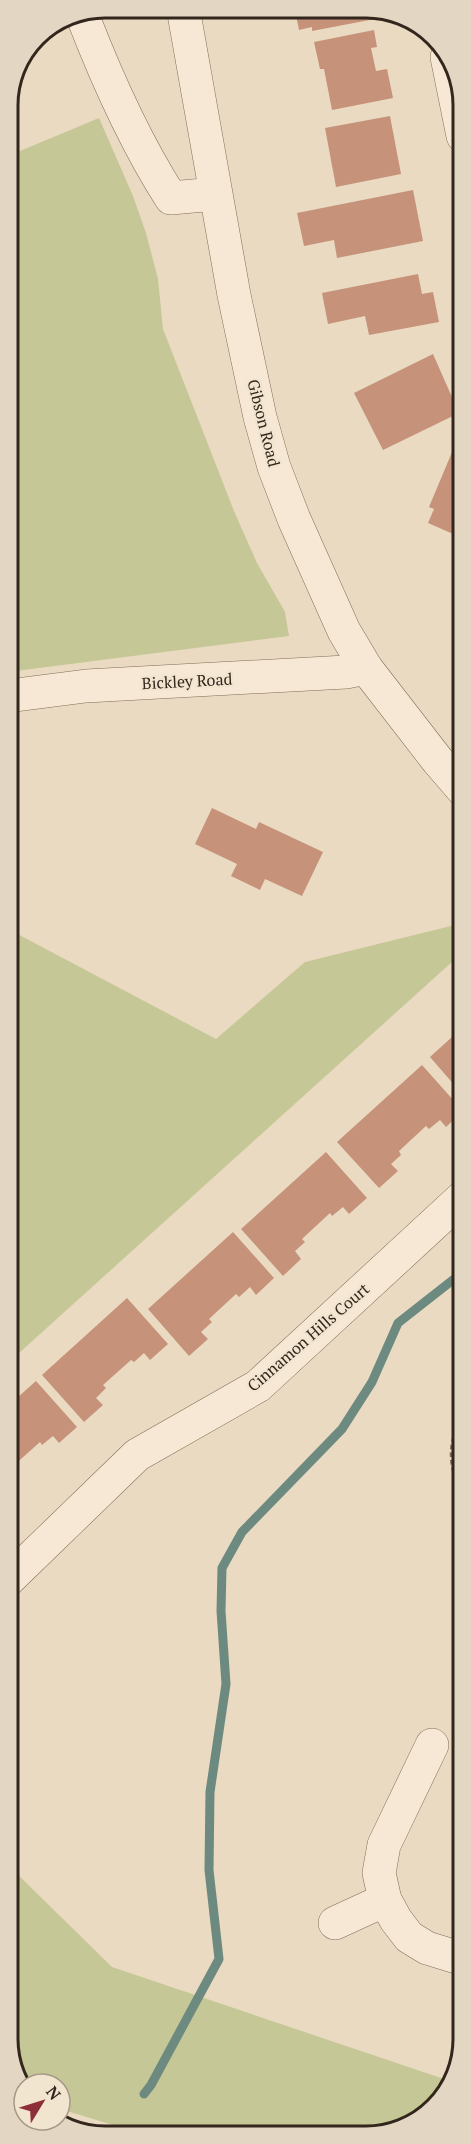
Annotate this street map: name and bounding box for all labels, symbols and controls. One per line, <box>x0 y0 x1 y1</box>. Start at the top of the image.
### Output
street label: Gibson Road <box>243 377 286 469</box>
street label: Bickley Road <box>141 668 233 694</box>
street label: Cinnamon Hills Court <box>242 1278 374 1396</box>
north arrow <box>12 2072 72 2132</box>
text: N <box>41 2081 66 2104</box>

